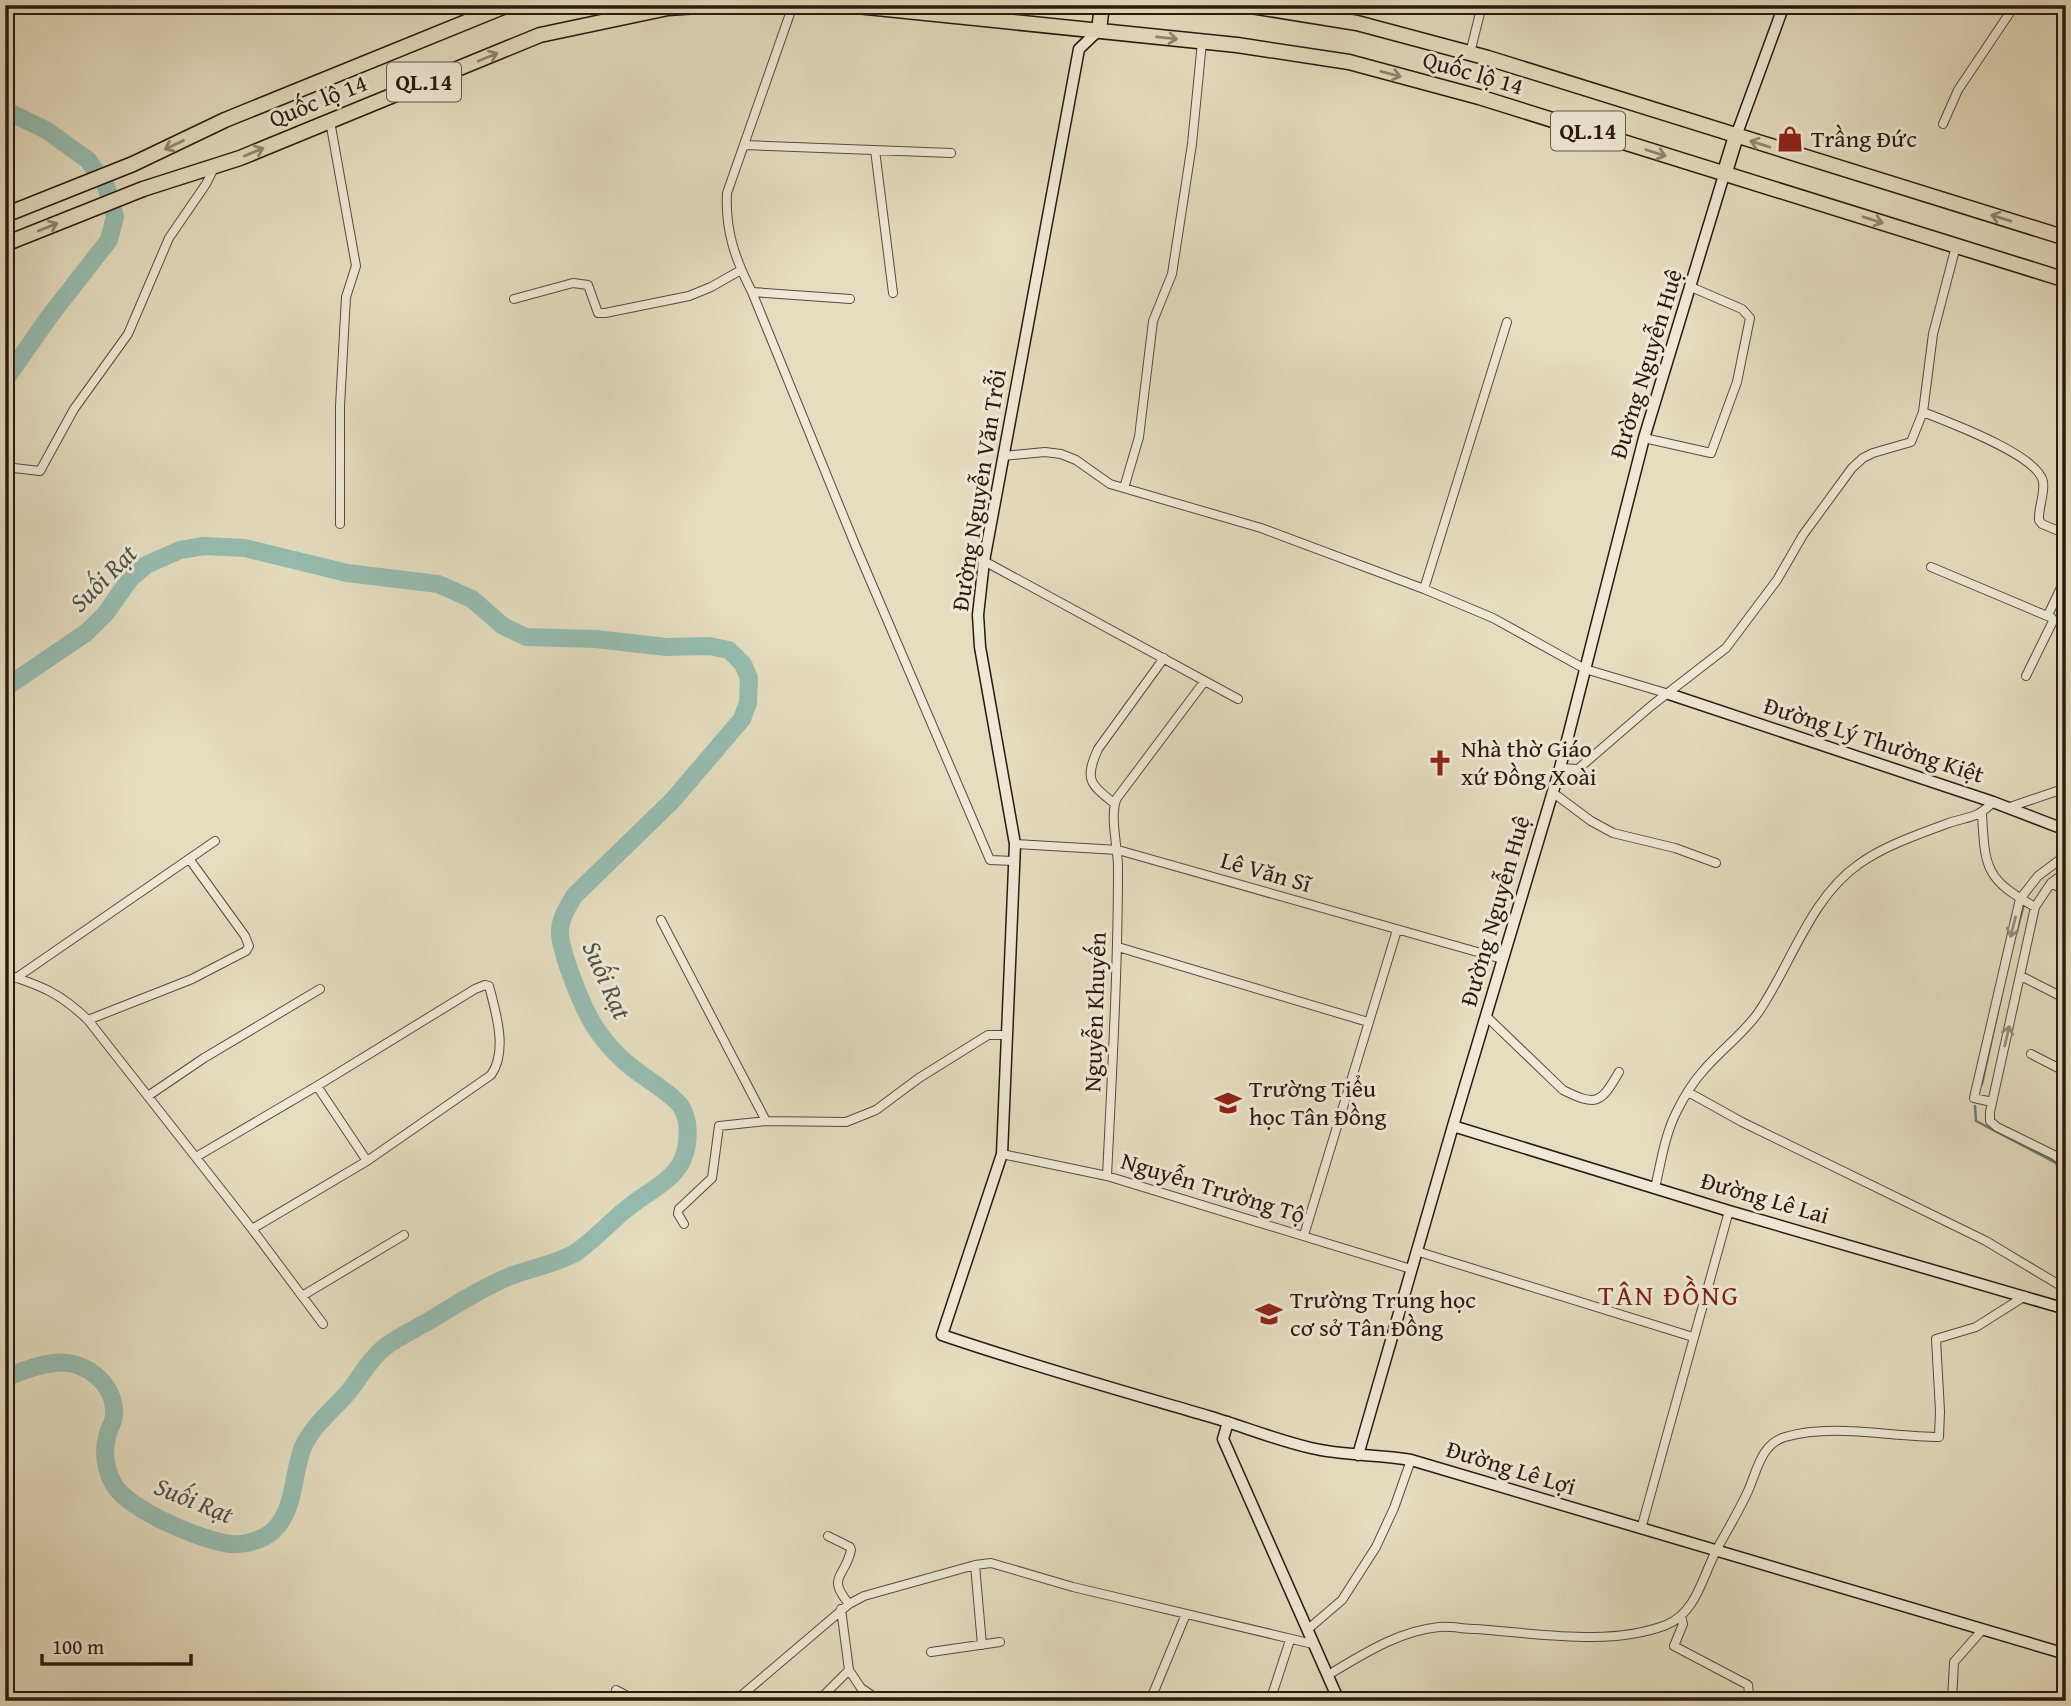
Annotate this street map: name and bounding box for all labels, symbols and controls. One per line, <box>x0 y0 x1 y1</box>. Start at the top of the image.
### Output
one-way arrow <box>1155 31 1178 44</box>
street label: Quốc lộ 14 <box>1419 41 1528 104</box>
one-way arrow <box>476 49 498 62</box>
road number: QL.14 <box>387 62 461 102</box>
street label: Quốc lộ 14 <box>263 65 372 136</box>
one-way arrow <box>1380 68 1402 81</box>
road number: QL.14 <box>1551 112 1625 150</box>
place label: Trầng Đức <box>1811 121 1917 156</box>
shop icon: Trầng Đức <box>1775 124 1805 154</box>
one-way arrow <box>1749 136 1771 149</box>
one-way arrow <box>164 138 185 152</box>
one-way arrow <box>243 145 265 158</box>
one-way arrow <box>1645 147 1667 160</box>
one-way arrow <box>1990 210 2012 223</box>
one-way arrow <box>1862 215 1884 228</box>
one-way arrow <box>36 220 58 233</box>
street label: Đường Nguyễn Huệ <box>1600 265 1691 463</box>
street label: Đường Nguyễn Văn Trỗi <box>942 366 1015 613</box>
water label: Suối Rạt <box>60 534 146 621</box>
street label: Đường Lý Thường Kiệt <box>1760 687 1989 792</box>
place label: Nhà thờ Giáo xứ Đồng Xoài <box>1461 731 1597 794</box>
church icon: Nhà thờ Giáo xứ Đồng Xoài <box>1425 748 1455 778</box>
street label: Đường Nguyễn Huệ <box>1451 812 1538 1010</box>
street label: Lê Văn Sĩ <box>1217 842 1317 901</box>
one-way arrow <box>2006 915 2019 938</box>
street label: Nguyễn Khuyến <box>1074 931 1115 1093</box>
water label: Suối Rạt <box>573 934 642 1026</box>
one-way arrow <box>2001 1025 2014 1048</box>
place label: Trường Tiểu học Tân Đồng <box>1249 1071 1387 1134</box>
school or university icon: Trường Tiểu học Tân Đồng <box>1213 1088 1243 1118</box>
street label: Nguyễn Trường Tộ <box>1117 1143 1310 1232</box>
street label: Đường Lê Lai <box>1697 1163 1834 1233</box>
district label: TÂN ĐỒNG <box>1598 1274 1740 1315</box>
place label: Trường Trung học cơ sở Tân Đồng <box>1290 1282 1476 1345</box>
school or university icon: Trường Trung học cơ sở Tân Đồng <box>1254 1299 1284 1329</box>
street label: Đường Lê Lợi <box>1442 1431 1580 1504</box>
water label: Suối Rạt <box>149 1466 240 1533</box>
scale bar <box>42 1622 191 1666</box>
text: 100 m <box>52 1631 104 1662</box>

